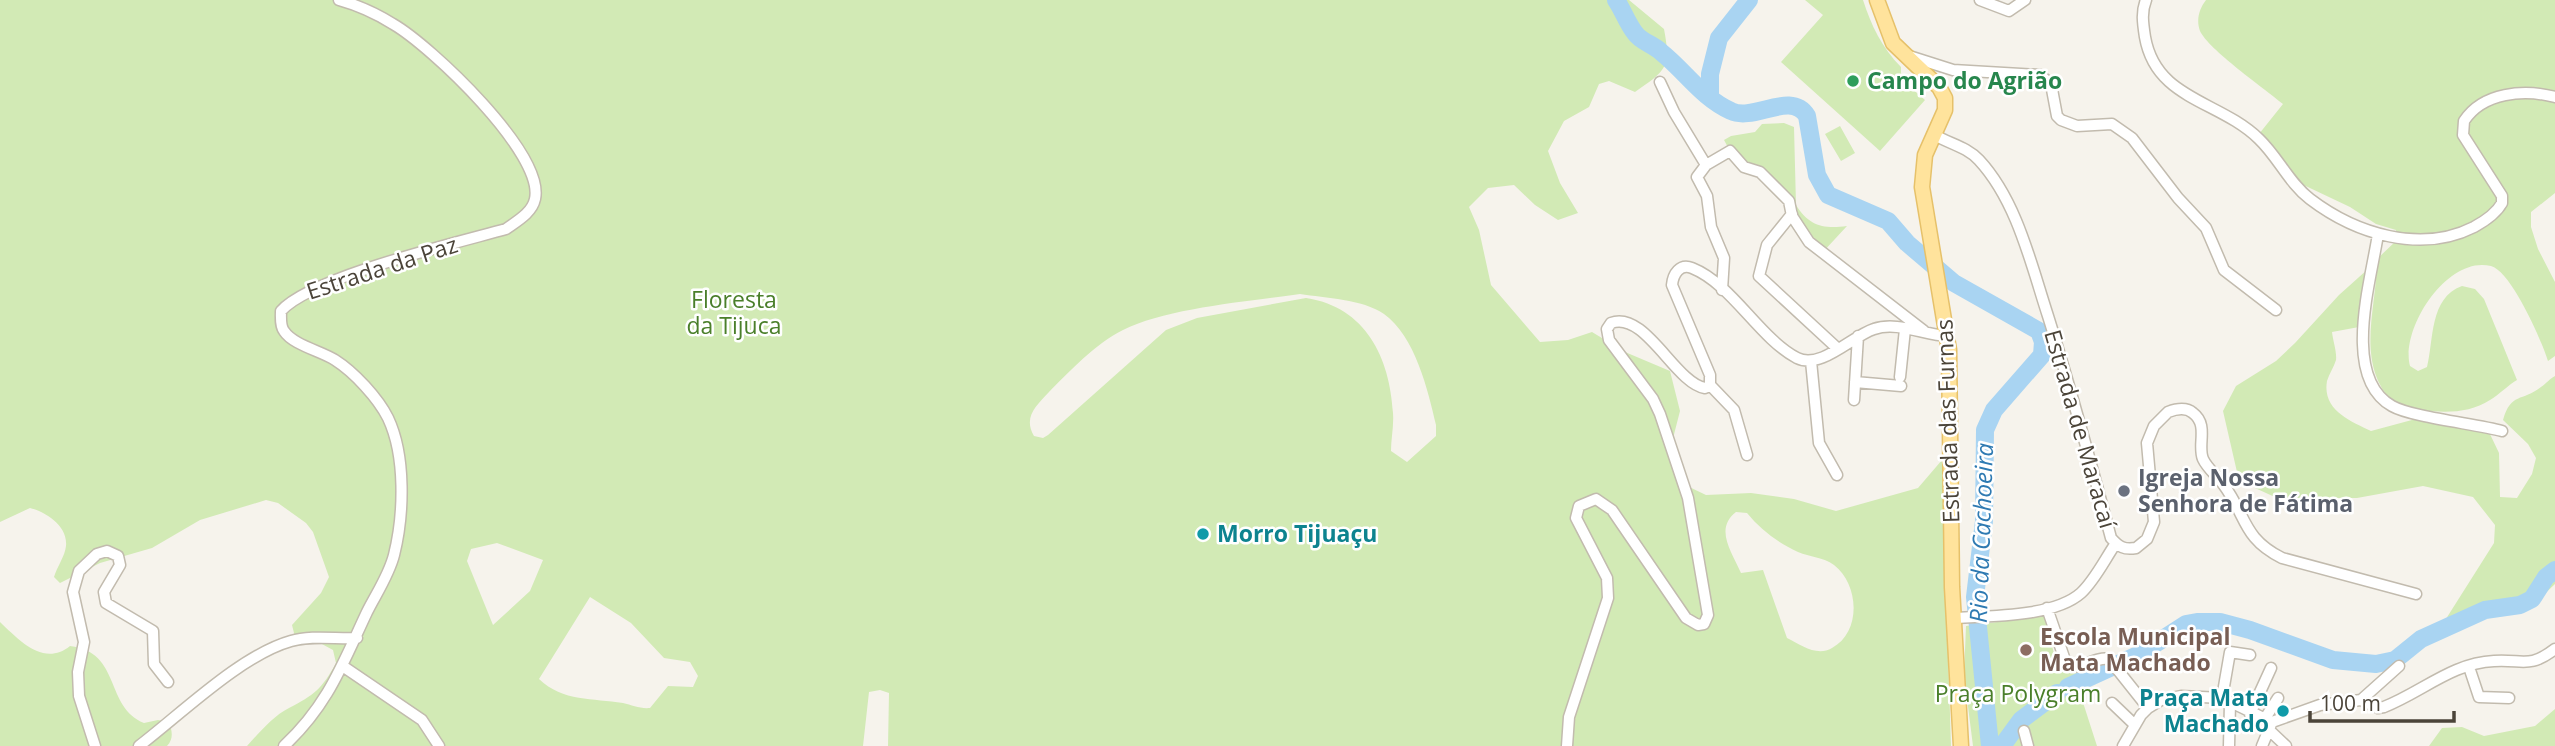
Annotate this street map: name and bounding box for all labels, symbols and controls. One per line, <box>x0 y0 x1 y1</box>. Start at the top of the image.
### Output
place label: Campo do Agrião <box>1867 64 2062 96</box>
marker: Campo do Agrião <box>1845 73 1861 89</box>
street label: Estrada da Paz <box>302 228 461 307</box>
park label: Floresta da Tijuca <box>686 283 782 341</box>
street label: Estrada das Furnas <box>1927 319 1967 524</box>
street label: Estrada de Maracaí <box>2037 326 2125 533</box>
water label: Rio da Cachoeira <box>1961 442 2000 624</box>
place label: Igreja Nossa Senhora de Fátima <box>2138 461 2353 519</box>
marker: Igreja Nossa Senhora de Fátima <box>2116 483 2132 499</box>
place label: Morro Tijuaçu <box>1217 517 1377 549</box>
marker: Morro Tijuaçu <box>1195 526 1211 542</box>
place label: Escola Municipal Mata Machado <box>2040 620 2231 678</box>
marker: Escola Municipal Mata Machado <box>2018 642 2034 658</box>
park label: Praça Polygram <box>1935 677 2101 709</box>
scale bar <box>2310 680 2454 724</box>
place label: Praça Mata Machado <box>2139 681 2269 739</box>
text: 100 m <box>2320 689 2381 717</box>
marker: Praça Mata Machado <box>2275 703 2291 719</box>

